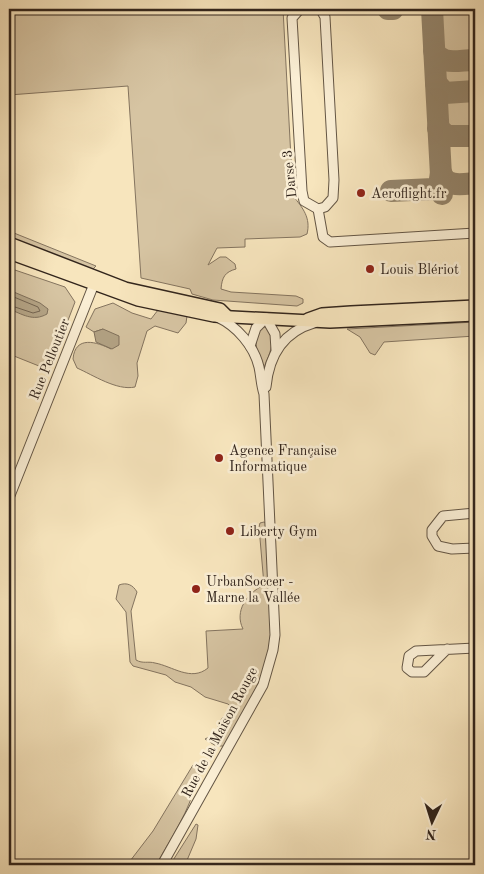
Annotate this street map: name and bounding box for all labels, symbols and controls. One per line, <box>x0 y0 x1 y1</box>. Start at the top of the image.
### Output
street label: Darse 3 <box>281 149 299 199</box>
marker: Aeroflight.fr <box>355 187 367 199</box>
place label: Aeroflight.fr <box>371 187 447 201</box>
marker: Louis Blériot <box>364 263 376 275</box>
place label: Louis Blériot <box>380 263 459 277</box>
street label: Rue Pelloutier <box>27 317 73 402</box>
place label: Agence Française Informatique <box>229 444 337 474</box>
marker: Agence Française Informatique <box>213 452 225 464</box>
marker: Liberty Gym <box>224 525 236 537</box>
place label: Liberty Gym <box>240 525 317 539</box>
place label: UrbanSoccer - Marne la Vallée <box>206 575 300 605</box>
marker: UrbanSoccer - Marne la Vallée <box>190 583 202 595</box>
street label: Rue de la Maison Rouge <box>180 665 260 800</box>
north arrow <box>406 796 456 846</box>
text: N <box>425 827 437 841</box>

